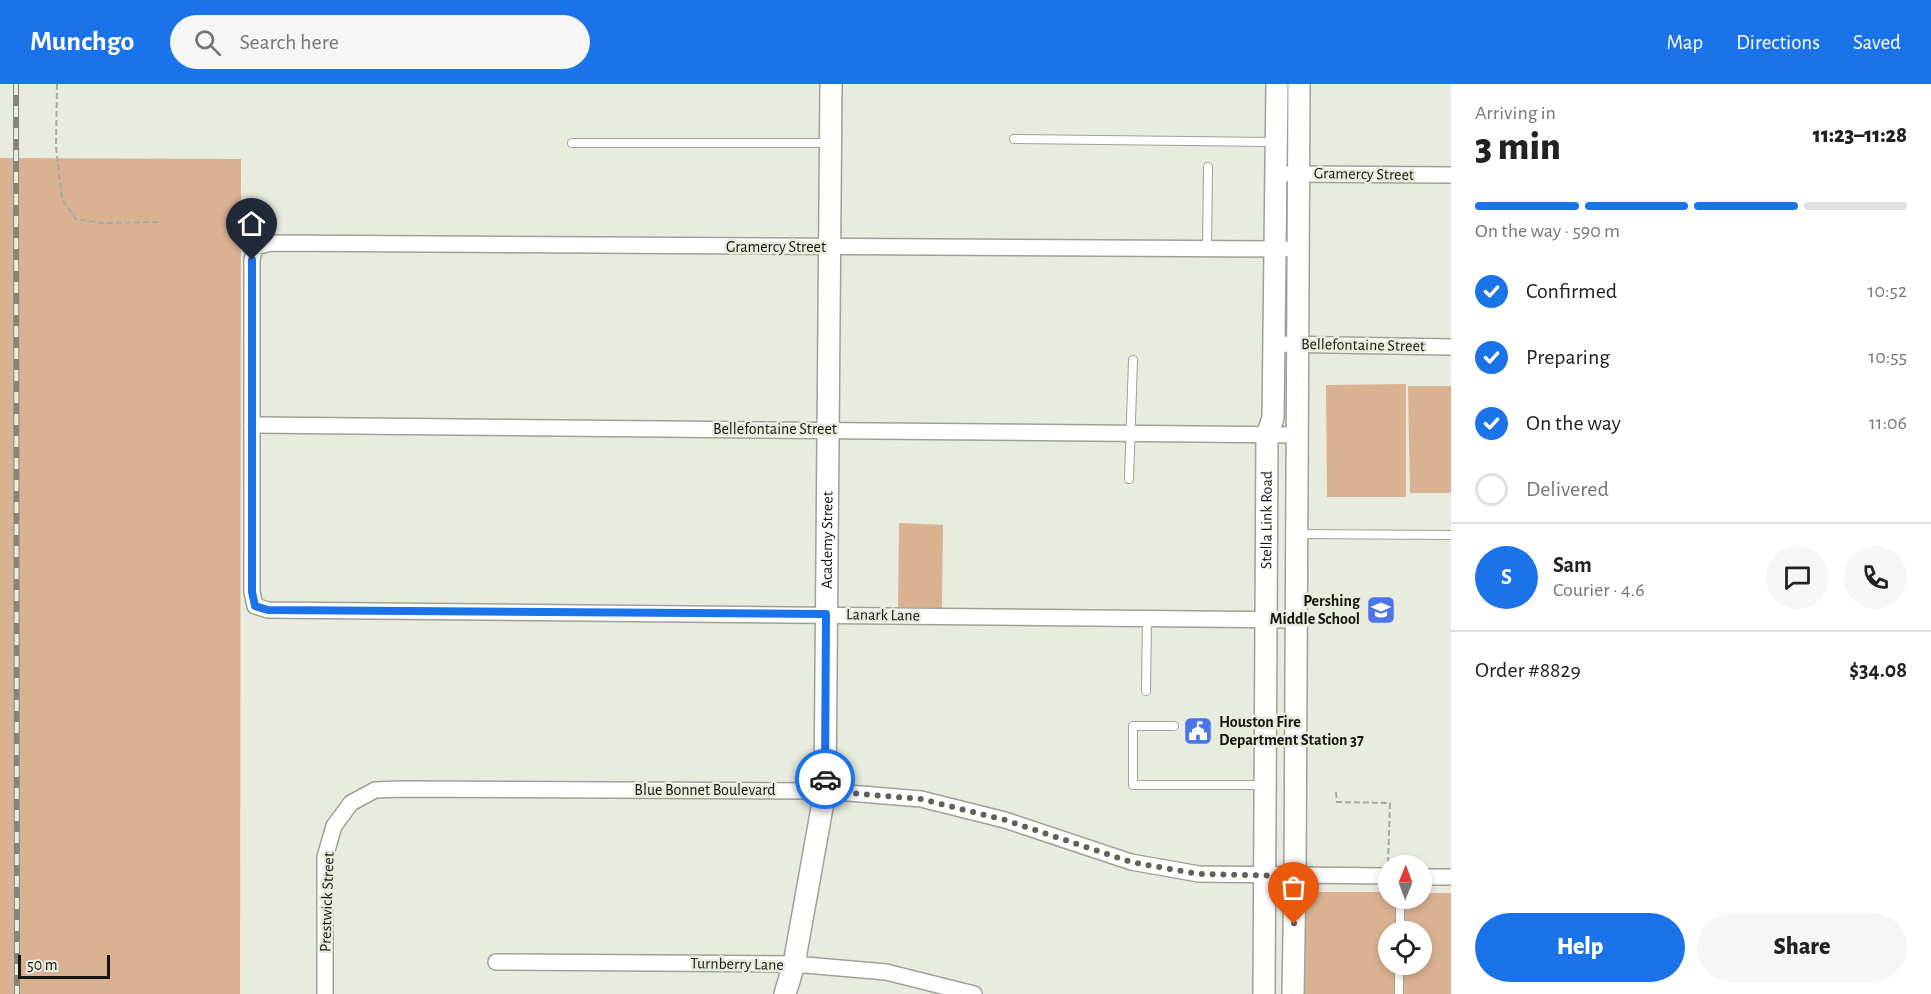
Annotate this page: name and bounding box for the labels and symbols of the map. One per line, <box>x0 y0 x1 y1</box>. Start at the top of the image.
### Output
street label: Gramercy Street <box>1314 165 1414 184</box>
pin <box>226 198 277 260</box>
street label: Gramercy Street <box>726 239 826 256</box>
street label: Bellefontaine Street <box>1301 336 1425 354</box>
street label: Bellefontaine Street <box>713 421 837 437</box>
street label: Stella Link Road <box>1258 471 1275 569</box>
street label: Academy Street <box>819 491 836 589</box>
place label: Pershing Middle School <box>1270 593 1361 627</box>
school or university icon: Pershing Middle School <box>1365 594 1397 626</box>
street label: Lanark Lane <box>846 606 920 624</box>
place label: Houston Fire Department Station 37 <box>1219 714 1364 748</box>
public building icon: Houston Fire Department Station 37 <box>1182 715 1214 747</box>
courier <box>795 749 855 809</box>
street label: Blue Bonnet Boulevard <box>634 782 776 798</box>
street label: Prestwick Street <box>317 852 337 952</box>
north arrow <box>1378 855 1432 909</box>
pin <box>1268 862 1319 924</box>
scale bar <box>18 952 110 980</box>
street label: Turnberry Lane <box>690 955 784 974</box>

